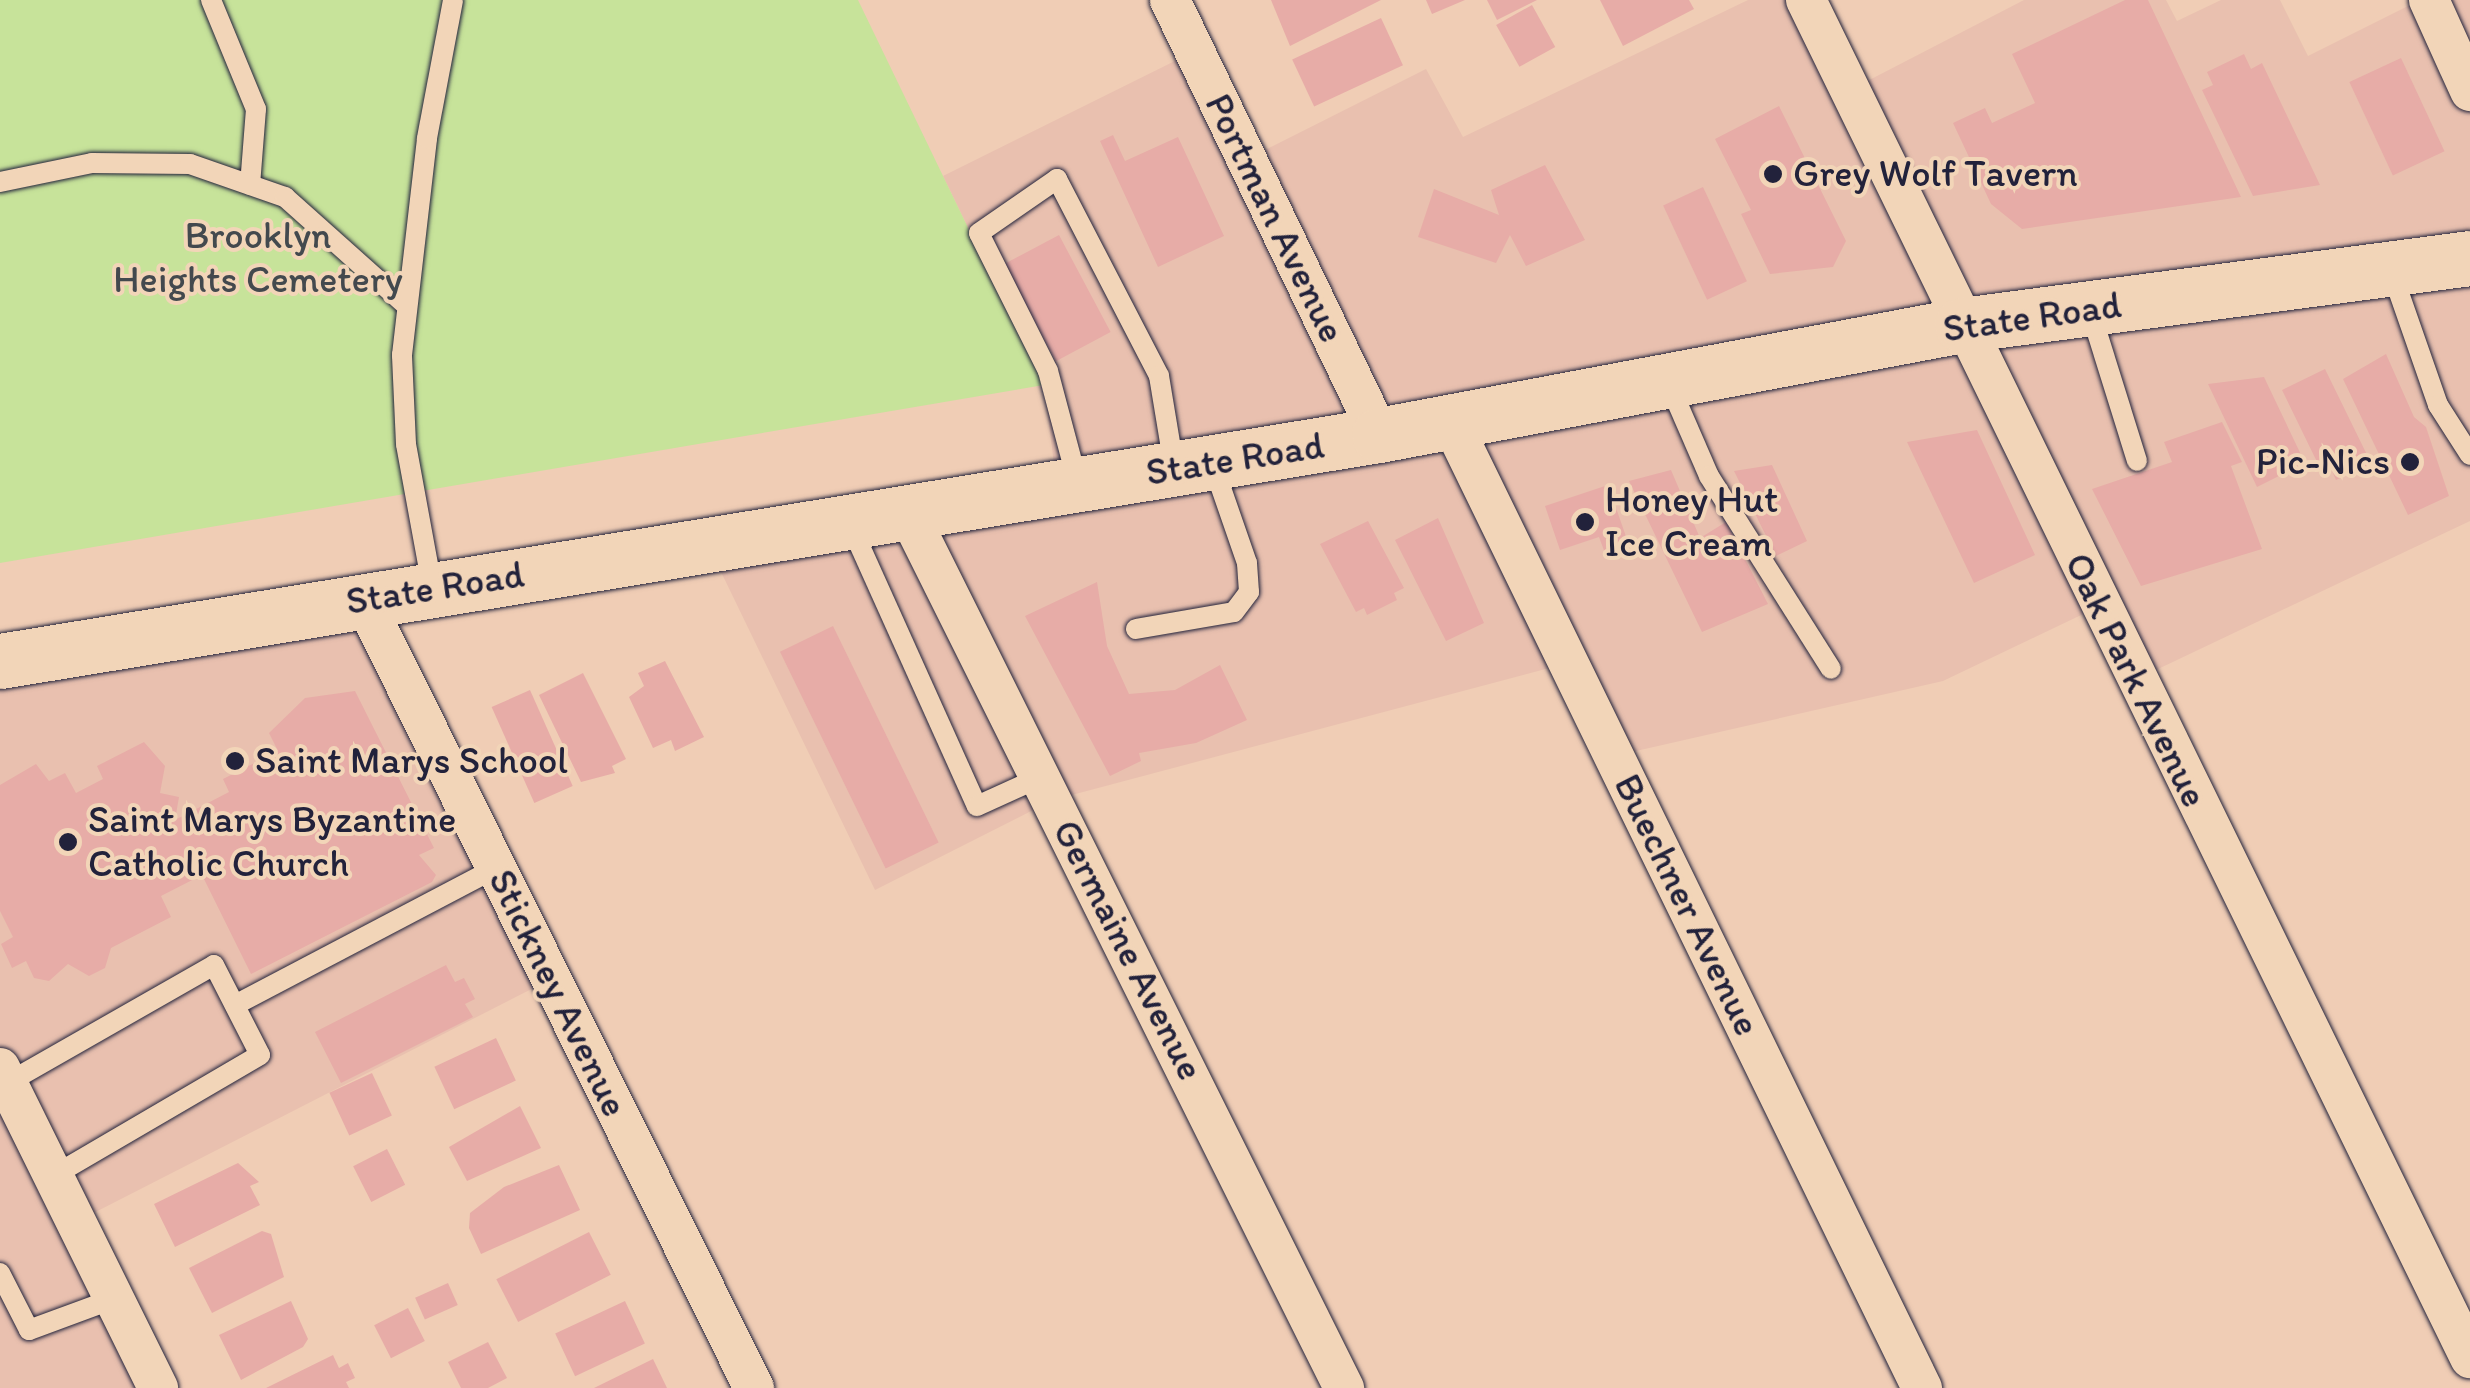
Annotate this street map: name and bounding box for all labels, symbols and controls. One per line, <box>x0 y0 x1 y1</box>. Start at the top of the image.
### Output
street label: Portman Avenue <box>1196 87 1354 349</box>
place label: Grey Wolf Tavern <box>1793 151 2072 197</box>
marker: Grey Wolf Tavern <box>1762 163 1784 185</box>
park label: Brooklyn Heights Cemetery <box>113 213 403 302</box>
street label: State Road <box>1941 282 2123 352</box>
street label: State Road <box>1143 423 1327 495</box>
place label: Pic-Nics <box>2256 439 2390 485</box>
marker: Pic-Nics <box>2399 451 2421 473</box>
place label: Honey Hut Ice Cream <box>1605 477 1778 566</box>
marker: Honey Hut Ice Cream <box>1574 511 1596 533</box>
street label: Oak Park Avenue <box>2055 545 2217 815</box>
street label: State Road <box>343 552 527 624</box>
place label: Saint Marys School <box>255 738 566 784</box>
marker: Saint Marys School <box>224 750 246 772</box>
street label: Buechner Avenue <box>1604 768 1770 1042</box>
place label: Saint Marys Byzantine Catholic Church <box>88 797 455 886</box>
street label: Germaine Avenue <box>1043 812 1213 1088</box>
marker: Saint Marys Byzantine Catholic Church <box>57 831 79 853</box>
street label: Stickney Avenue <box>479 863 637 1123</box>

